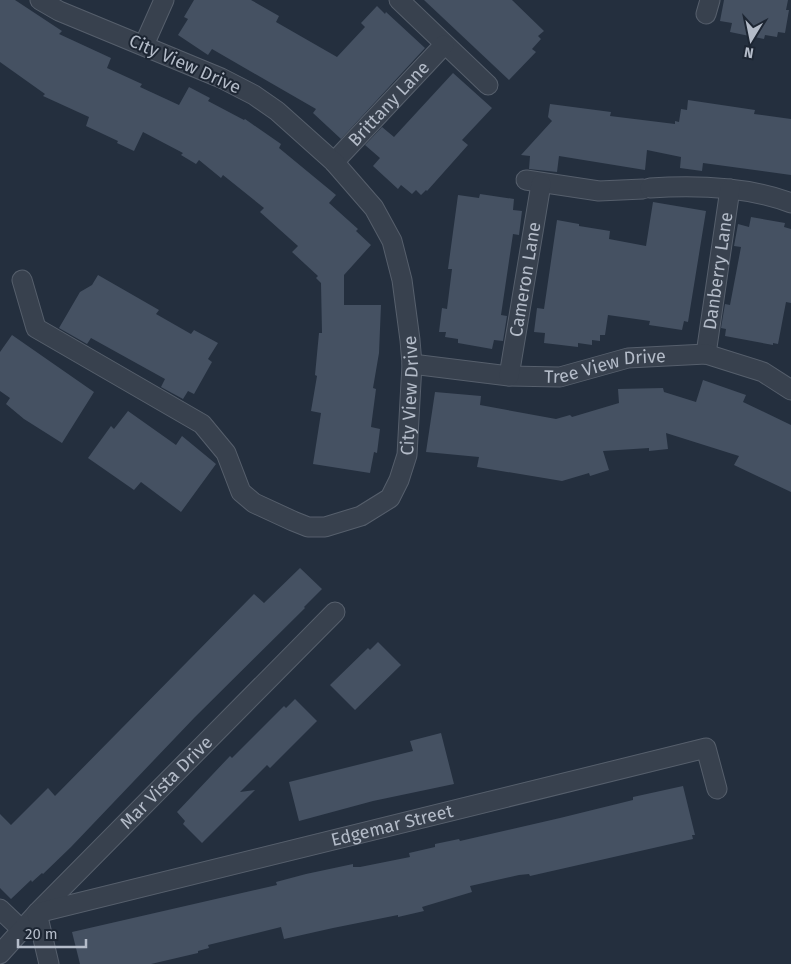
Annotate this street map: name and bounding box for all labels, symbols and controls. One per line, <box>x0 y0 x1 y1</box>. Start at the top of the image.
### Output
north arrow <box>726 15 776 65</box>
street label: City View Drive <box>126 30 244 98</box>
text: N <box>743 43 755 61</box>
street label: Brittany Lane <box>344 57 434 151</box>
street label: Danberry Lane <box>699 211 738 331</box>
street label: Cameron Lane <box>505 220 546 338</box>
street label: City View Drive <box>396 335 423 456</box>
street label: Tree View Drive <box>544 345 666 388</box>
street label: Mar Vista Drive <box>115 731 217 834</box>
street label: Edgemar Street <box>329 800 456 851</box>
scale bar <box>18 916 85 948</box>
text: 20 m <box>25 925 58 943</box>

